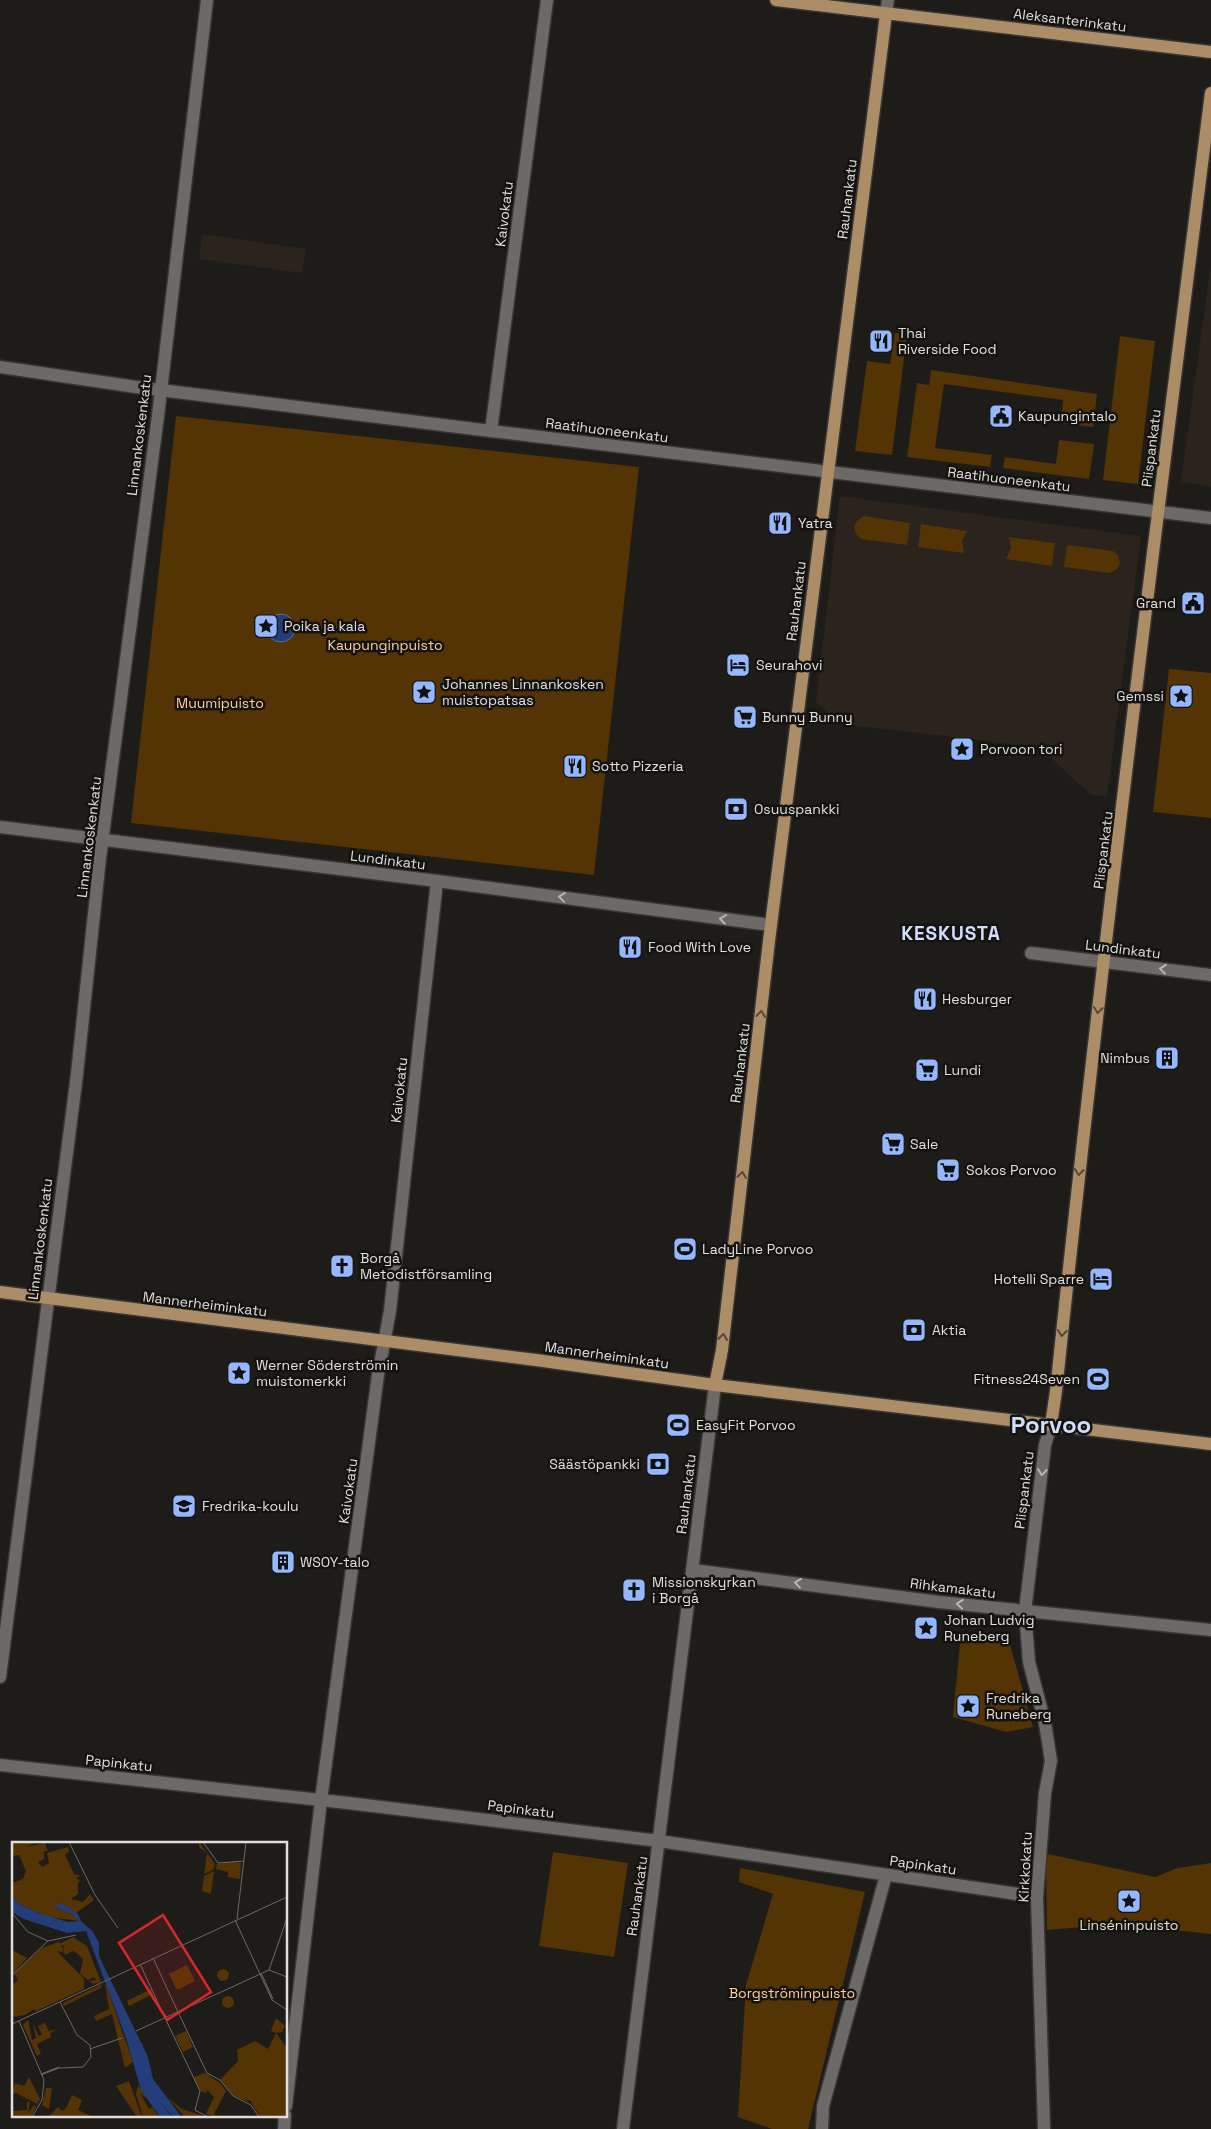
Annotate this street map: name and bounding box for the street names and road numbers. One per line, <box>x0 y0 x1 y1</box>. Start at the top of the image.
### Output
street label: Aleksanterinkatu <box>1013 4 1127 36</box>
street label: Rauhankatu <box>833 158 861 240</box>
street label: Kaivokatu <box>491 180 517 248</box>
street label: Linnankoskenkatu <box>123 373 155 497</box>
street label: Piispankatu <box>1137 408 1165 488</box>
street label: Raatihuoneenkatu <box>544 414 670 446</box>
street label: Raatihuoneenkatu <box>946 463 1072 495</box>
street label: Rauhankatu <box>782 560 810 642</box>
street label: Linnankoskenkatu <box>73 775 105 899</box>
street label: Piispankatu <box>1089 810 1117 890</box>
street label: Lundinkatu <box>349 846 427 874</box>
street label: Lundinkatu <box>1084 935 1162 963</box>
street label: Rauhankatu <box>726 1022 754 1104</box>
street label: Kaivokatu <box>387 1056 411 1124</box>
street label: Linnankoskenkatu <box>24 1177 56 1301</box>
street label: Mannerheiminkatu <box>142 1287 268 1321</box>
street label: Mannerheiminkatu <box>544 1337 670 1373</box>
street label: Piispankatu <box>1010 1450 1038 1530</box>
street label: Rauhankatu <box>672 1453 700 1535</box>
street label: Kaivokatu <box>335 1457 361 1525</box>
street label: Rihkamakatu <box>909 1574 997 1602</box>
street label: Papinkatu <box>85 1751 153 1775</box>
street label: Papinkatu <box>486 1796 556 1822</box>
street label: Kirkkokatu <box>1014 1831 1036 1903</box>
street label: Papinkatu <box>888 1851 958 1879</box>
street label: Rauhankatu <box>622 1855 652 1937</box>

